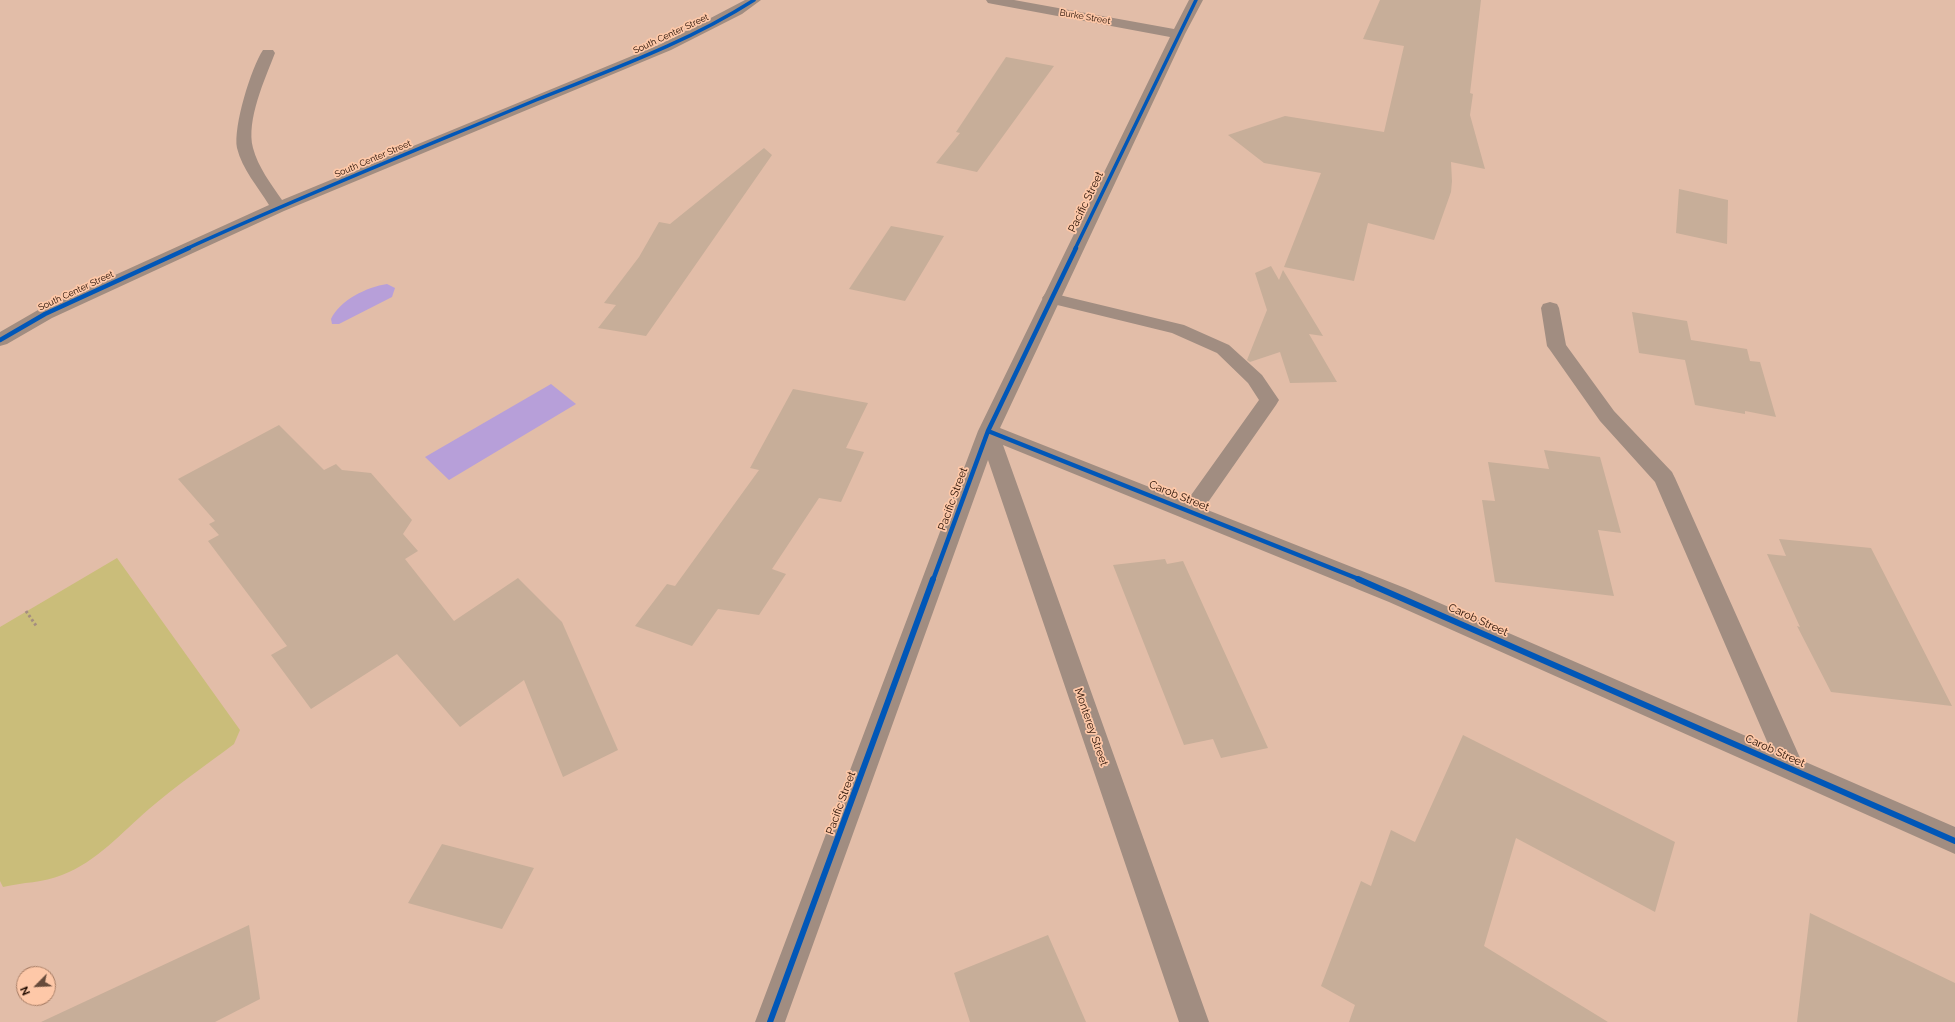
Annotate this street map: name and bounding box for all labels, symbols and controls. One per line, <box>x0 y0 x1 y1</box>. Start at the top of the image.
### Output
street label: Burke Street <box>1059 7 1111 27</box>
street label: South Center Street <box>632 12 710 56</box>
street label: South Center Street <box>333 138 413 180</box>
street label: Pacific Street <box>1066 169 1106 235</box>
street label: South Center Street <box>37 269 115 313</box>
street label: Pacific Street <box>935 466 971 532</box>
street label: Carob Street <box>1147 478 1211 514</box>
street label: Carob Street <box>1446 601 1510 639</box>
street label: Monterey Street <box>1071 686 1111 768</box>
street label: Carob Street <box>1743 732 1807 770</box>
street label: Pacific Street <box>823 770 859 836</box>
north arrow <box>16 966 56 1006</box>
text: N <box>18 984 33 997</box>

